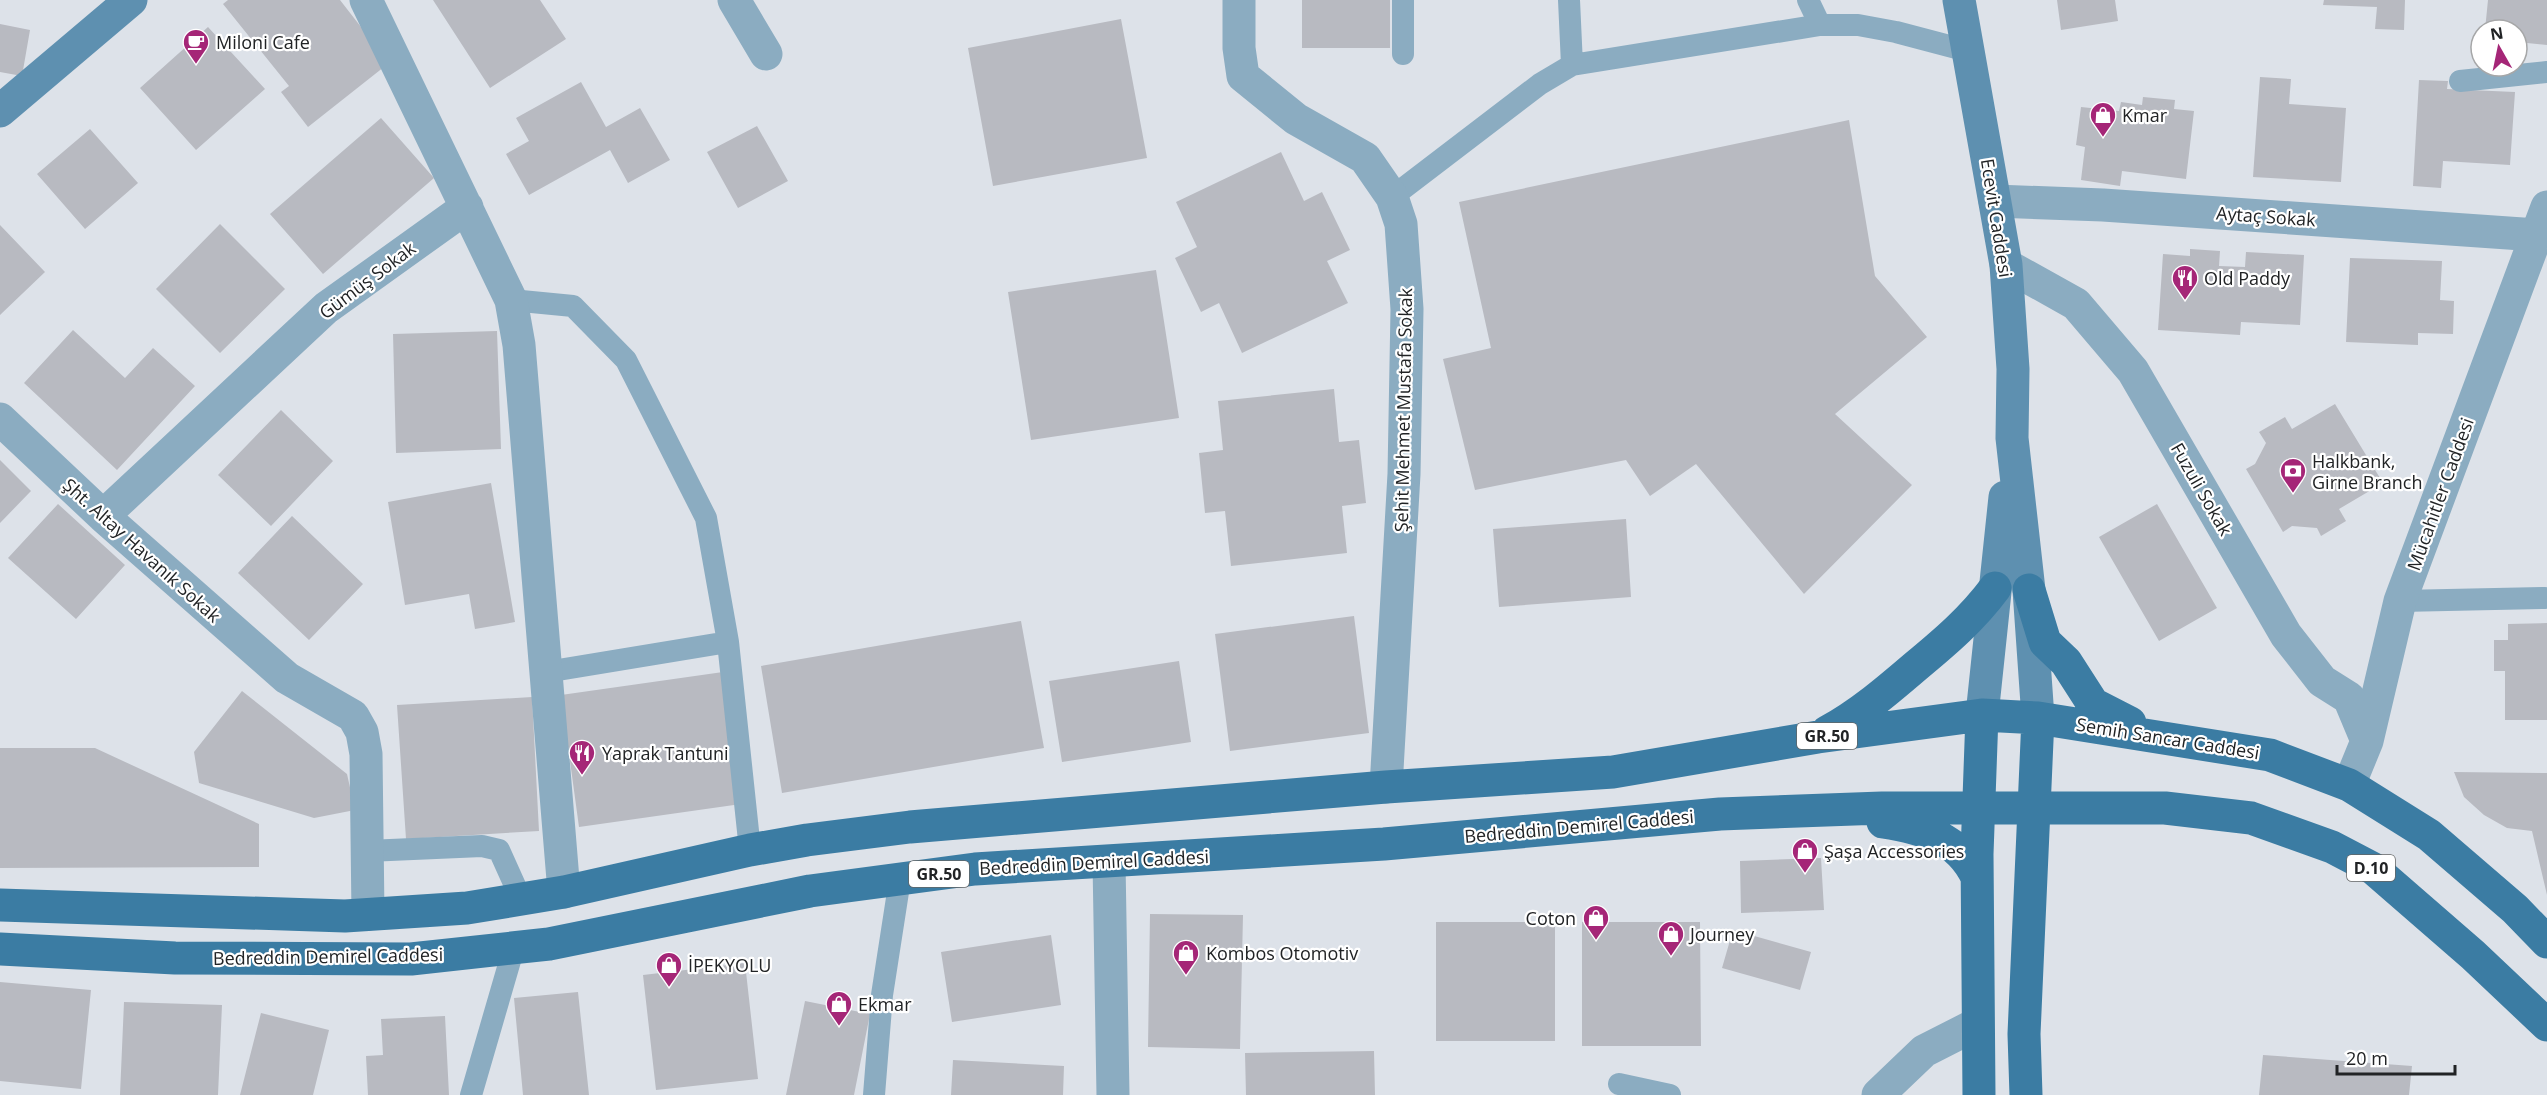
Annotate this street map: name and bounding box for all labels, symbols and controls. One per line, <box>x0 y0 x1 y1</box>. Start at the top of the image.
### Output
north arrow <box>2469 18 2529 78</box>
text: N <box>2489 21 2505 45</box>
cafe icon: Miloni Cafe <box>181 27 211 65</box>
place label: Miloni Cafe <box>216 30 310 54</box>
shop icon: Kmar <box>2088 100 2118 138</box>
place label: Kmar <box>2122 103 2168 127</box>
street label: Ecevit Caddesi <box>1976 157 2018 279</box>
street label: Aytaç Sokak <box>2215 201 2317 231</box>
street label: Gümüş Sokak <box>314 236 420 324</box>
restaurant icon: Old Paddy <box>2170 263 2200 301</box>
place label: Old Paddy <box>2204 266 2291 290</box>
street label: Şehit Mehmet Mustafa Sokak <box>1389 287 1417 532</box>
street label: Mücahitler Caddesi <box>2401 414 2479 574</box>
street label: Fuzuli Sokak <box>2166 438 2238 540</box>
place label: Halkbank, Girne Branch <box>2312 449 2423 494</box>
bank icon: Halkbank, Girne Branch <box>2278 456 2308 494</box>
street label: Şht. Altay Havanık Sokak <box>58 473 226 628</box>
street label: Semih Sancar Caddesi <box>2075 712 2261 764</box>
road number: GR.50 <box>1797 723 1857 749</box>
restaurant icon: Yaprak Tantuni <box>567 738 597 776</box>
place label: Yaprak Tantuni <box>602 741 729 765</box>
street label: Bedreddin Demirel Caddesi <box>1463 804 1695 848</box>
shop icon: Şaşa Accessories <box>1790 836 1820 874</box>
place label: Şaşa Accessories <box>1824 839 1964 863</box>
street label: Bedreddin Demirel Caddesi <box>978 844 1210 880</box>
road number: D.10 <box>2347 855 2395 881</box>
road number: GR.50 <box>909 861 969 887</box>
shop icon: Coton <box>1581 903 1611 941</box>
place label: Coton <box>1526 906 1576 930</box>
shop icon: Journey <box>1656 919 1686 957</box>
place label: Journey <box>1688 922 1755 946</box>
shop icon: Kombos Otomotiv <box>1171 938 1201 976</box>
place label: Kombos Otomotiv <box>1206 941 1358 965</box>
street label: Bedreddin Demirel Caddesi <box>213 942 443 970</box>
shop icon: İPEKYOLU <box>654 950 684 988</box>
place label: İPEKYOLU <box>688 953 771 977</box>
shop icon: Ekmar <box>824 989 854 1027</box>
place label: Ekmar <box>858 992 912 1016</box>
scale bar <box>2337 1038 2456 1076</box>
text: 20 m <box>2346 1046 2388 1070</box>

